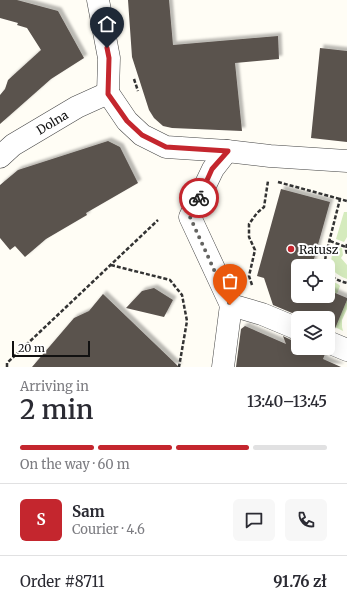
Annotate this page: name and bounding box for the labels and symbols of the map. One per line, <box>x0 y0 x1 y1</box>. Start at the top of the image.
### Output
pin <box>90 7.0 124 48</box>
street label: Dolna <box>33 106 71 137</box>
courier <box>179 178 219 218</box>
place label: Ratusz <box>299 242 339 257</box>
marker: Ratusz <box>286 244 296 254</box>
pin <box>213 264 247 305</box>
scale bar <box>12 339 90 358</box>

